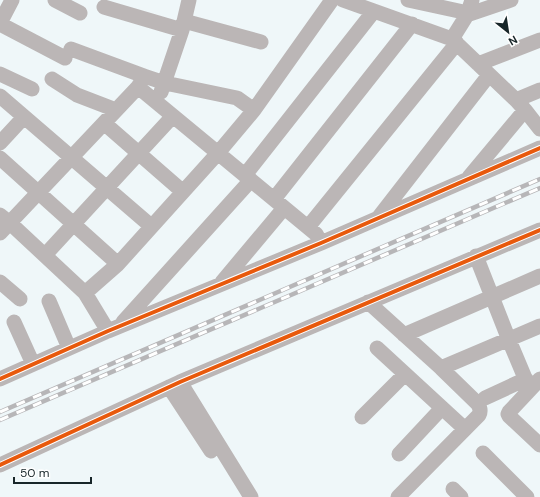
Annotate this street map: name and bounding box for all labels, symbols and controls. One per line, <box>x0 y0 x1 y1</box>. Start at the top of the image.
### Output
north arrow <box>488 12 528 52</box>
text: N <box>506 33 520 49</box>
scale bar <box>14 459 91 485</box>
text: 50 m <box>20 465 49 481</box>

